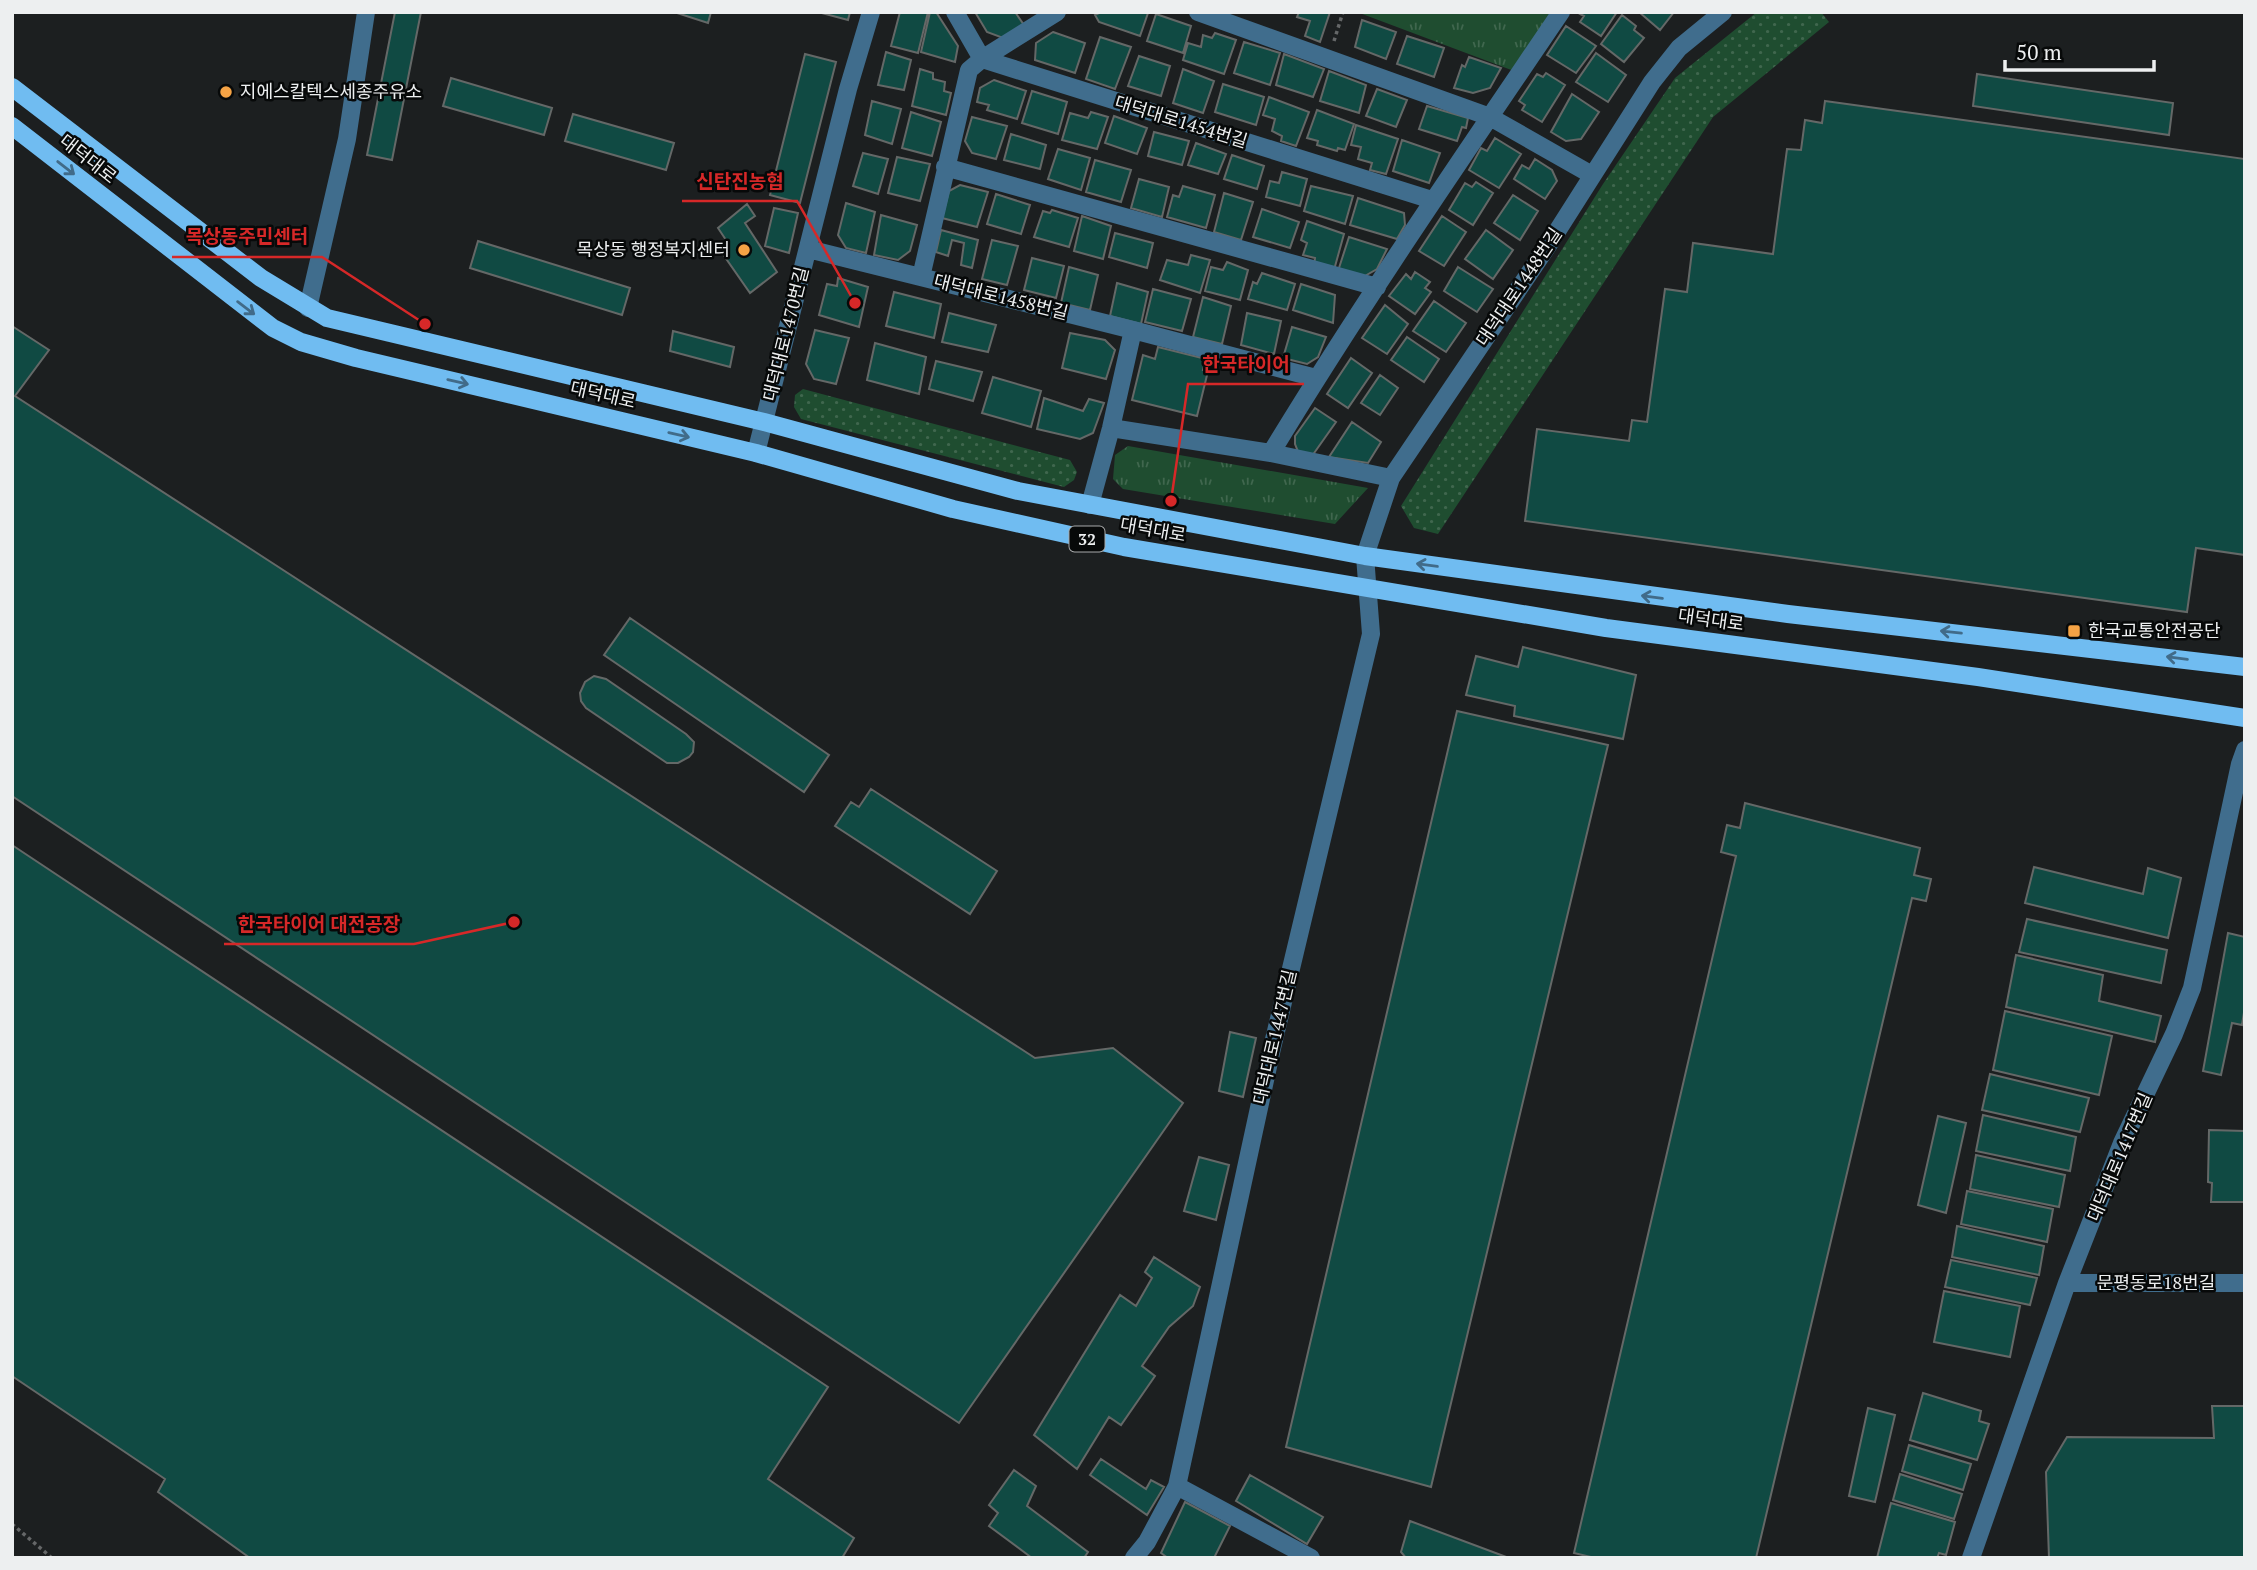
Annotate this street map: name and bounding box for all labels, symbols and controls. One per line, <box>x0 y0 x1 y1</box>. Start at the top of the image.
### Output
scale bar <box>2005 28 2154 72</box>
text: 50 m <box>2016 38 2062 66</box>
place label: 지에스칼텍스세종주유소 <box>240 79 422 103</box>
marker: 지에스칼텍스세종주유소 <box>218 84 234 100</box>
street label: 대덕대로1454번길 <box>1112 89 1251 153</box>
street label: 대덕대로 <box>55 128 122 188</box>
one-way arrow <box>56 161 75 176</box>
callout: 신탄진농협 <box>682 161 797 201</box>
text: 신탄진농협 <box>696 168 784 193</box>
callout: 목상동주민센터 <box>172 217 322 257</box>
text: 목상동주민센터 <box>186 223 308 248</box>
street label: 대덕대로1448번길 <box>1470 223 1567 350</box>
place label: 목상동 행정복지센터 <box>577 237 730 261</box>
marker: 목상동 행정복지센터 <box>736 242 752 258</box>
street label: 대덕대로1470번길 <box>757 264 813 403</box>
street label: 대덕대로1458번길 <box>932 268 1071 324</box>
one-way arrow <box>236 300 255 315</box>
callout: 한국타이어 <box>1188 344 1304 384</box>
text: 한국타이어 <box>1202 351 1290 376</box>
street label: 대덕대로 <box>568 375 638 413</box>
one-way arrow <box>446 376 469 389</box>
one-way arrow <box>667 429 690 442</box>
street label: 대덕대로 <box>1118 511 1188 547</box>
road number: 32 <box>1070 526 1104 552</box>
one-way arrow <box>1416 558 1439 571</box>
one-way arrow <box>1641 590 1664 603</box>
street label: 대덕대로 <box>1677 603 1746 636</box>
place label: 한국교통안전공단 <box>2088 618 2220 642</box>
marker: 한국교통안전공단 <box>2066 623 2082 639</box>
one-way arrow <box>1940 625 1963 638</box>
one-way arrow <box>2166 652 2189 665</box>
callout: 한국타이어 대전공장 <box>224 904 414 944</box>
text: 한국타이어 대전공장 <box>238 911 400 936</box>
street label: 대덕대로1447번길 <box>1247 967 1301 1107</box>
street label: 대덕대로1417번길 <box>2081 1089 2157 1225</box>
street label: 문평동로18번길 <box>2097 1270 2215 1294</box>

